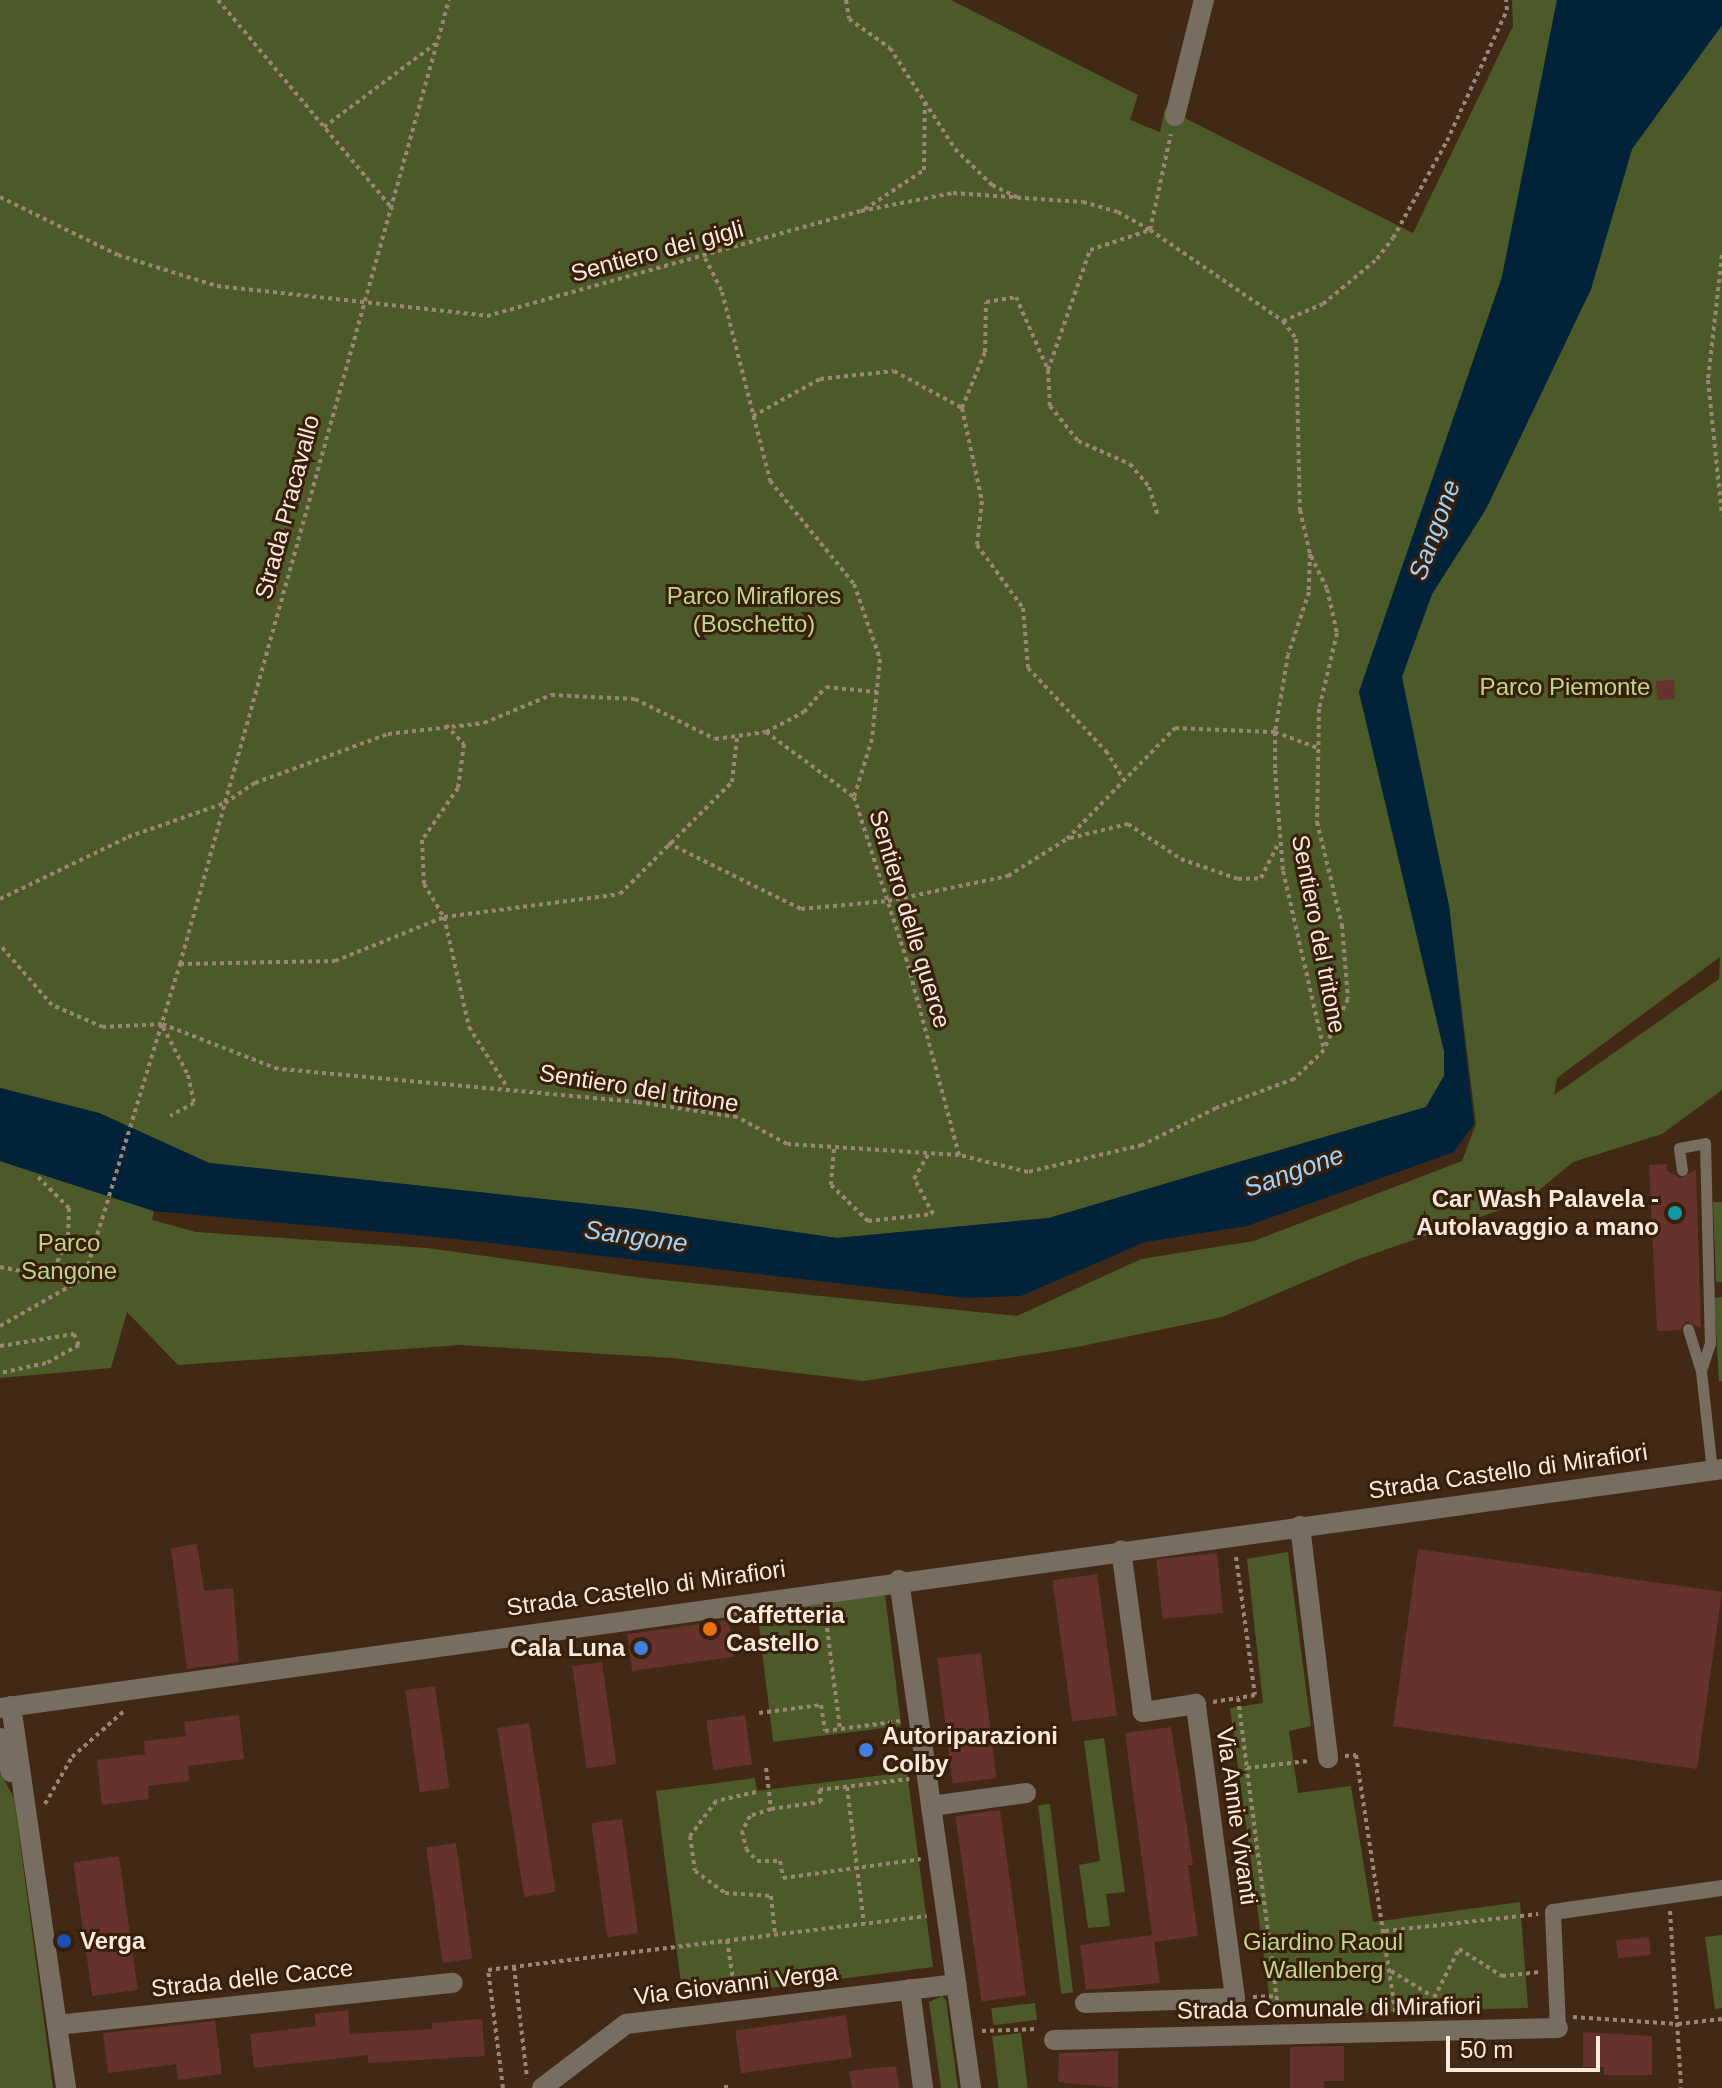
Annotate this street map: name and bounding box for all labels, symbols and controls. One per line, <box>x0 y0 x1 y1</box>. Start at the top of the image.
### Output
street label: Sentiero dei gigli <box>568 214 746 288</box>
street label: Strada Pracavallo <box>249 412 325 602</box>
water label: Sangone <box>1403 476 1467 584</box>
park label: Parco Miraflores (Boschetto) <box>667 582 841 638</box>
park label: Parco Piemonte <box>1480 673 1650 701</box>
street label: Sentiero delle querce <box>863 806 957 1032</box>
street label: Sentiero del tritone <box>1286 832 1352 1036</box>
street label: Sentiero del tritone <box>537 1058 741 1118</box>
water label: Sangone <box>1240 1140 1348 1204</box>
place label: Car Wash Palavela - Autolavaggio a mano <box>1416 1185 1659 1241</box>
marker: Car Wash Palavela - Autolavaggio a mano <box>1666 1204 1684 1222</box>
water label: Sangone <box>582 1214 690 1260</box>
park label: Parco Sangone <box>21 1229 117 1285</box>
street label: Strada Castello di Mirafiori <box>1367 1437 1649 1505</box>
street label: Strada Castello di Mirafiori <box>505 1554 787 1622</box>
place label: Caffetteria Castello <box>726 1601 845 1657</box>
marker: Caffetteria Castello <box>701 1620 719 1638</box>
place label: Cala Luna <box>510 1634 625 1662</box>
marker: Cala Luna <box>632 1639 650 1657</box>
place label: Autoriparazioni Colby <box>882 1722 1058 1778</box>
street label: Via Annie Vivanti <box>1210 1725 1264 1907</box>
marker: Autoriparazioni Colby <box>857 1741 875 1759</box>
place label: Verga <box>80 1927 145 1955</box>
park label: Giardino Raoul Wallenberg <box>1243 1928 1403 1984</box>
marker: Verga <box>55 1932 73 1950</box>
street label: Strada delle Cacce <box>150 1953 354 2003</box>
street label: Via Giovanni Verga <box>632 1957 840 2011</box>
street label: Strada Comunale di Mirafiori <box>1177 1991 1481 2025</box>
scale bar <box>1450 2020 1604 2070</box>
text: 50 m <box>1460 2036 1513 2063</box>

